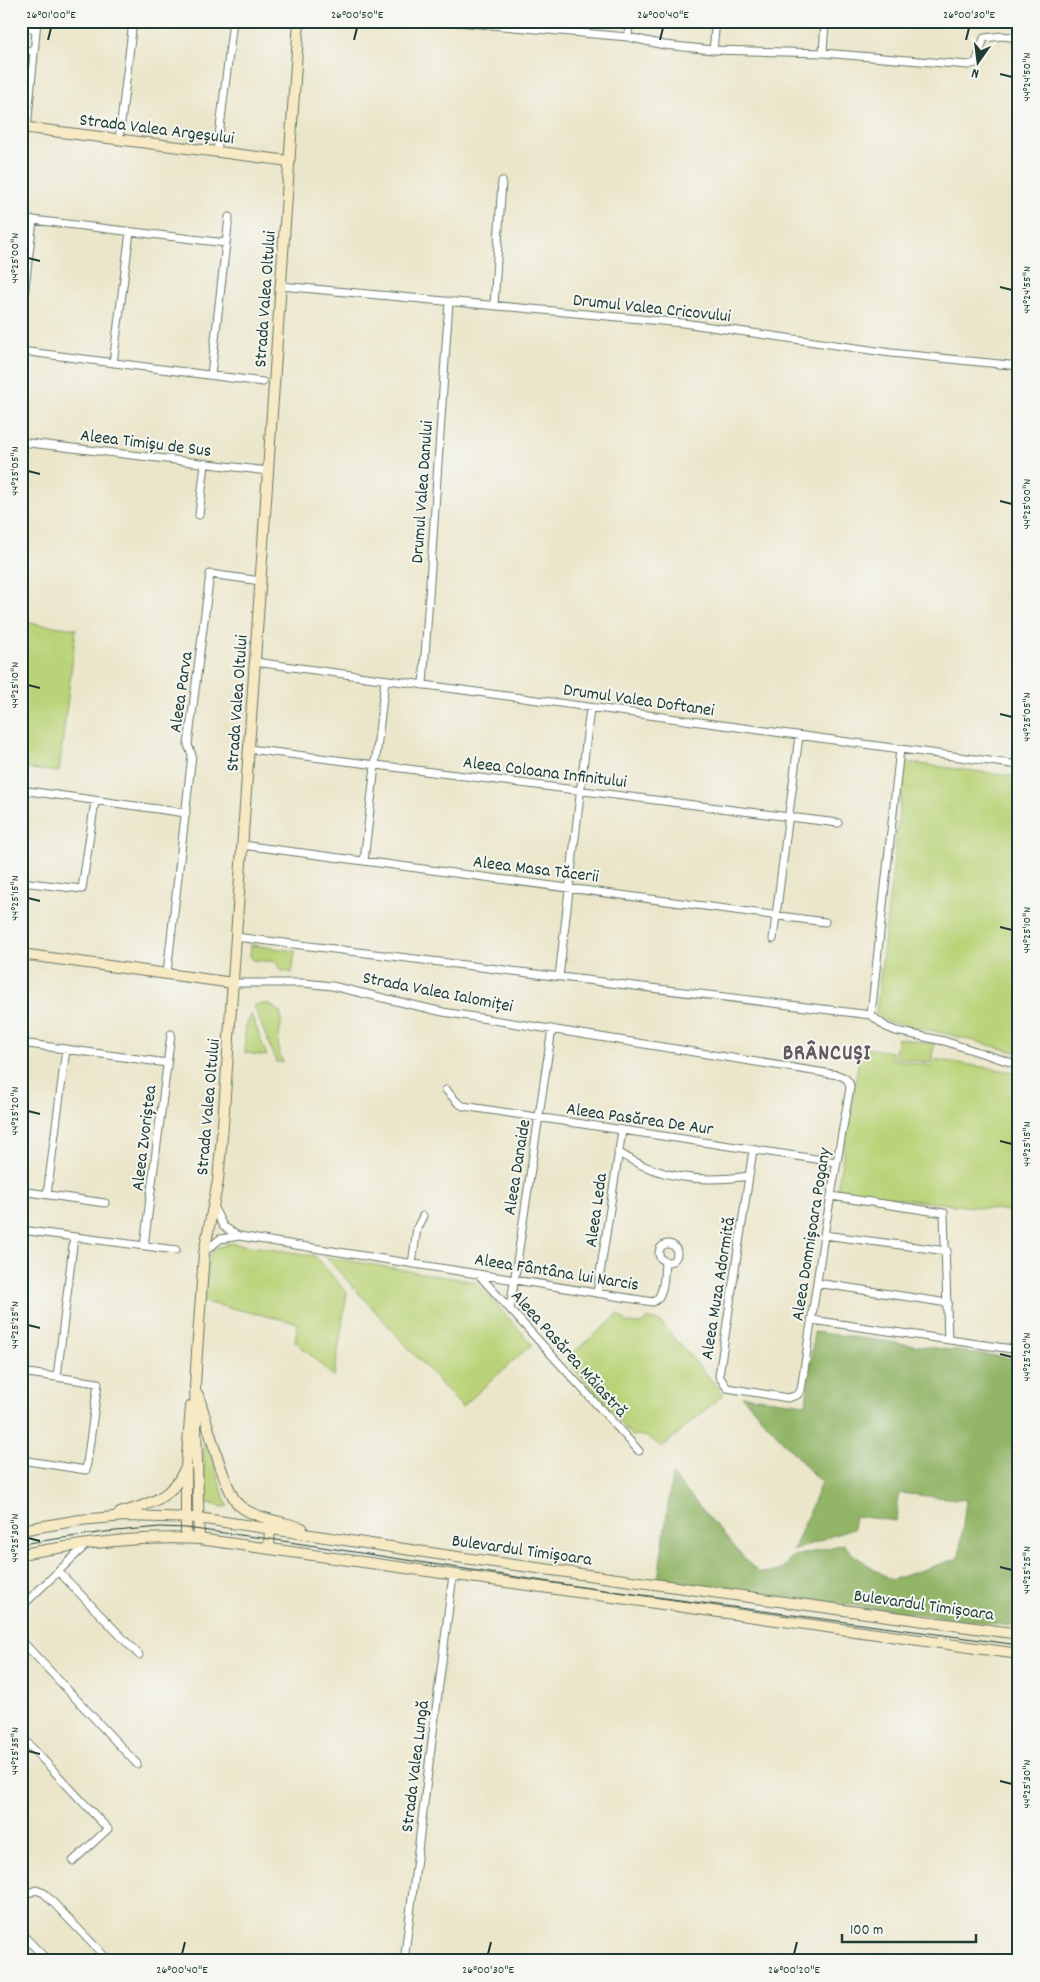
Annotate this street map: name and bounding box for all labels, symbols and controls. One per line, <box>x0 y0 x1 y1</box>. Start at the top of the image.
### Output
text: 26°01'00"E <box>26 7 76 24</box>
text: 26°00'50"E <box>331 7 384 24</box>
text: 26°00'40"E <box>637 7 689 24</box>
text: 26°00'30"E <box>943 7 996 24</box>
north arrow <box>952 38 1002 88</box>
text: 44°24'50"N <box>1019 53 1036 101</box>
text: N <box>969 62 981 83</box>
street label: Strada Valea Argeșului <box>78 109 235 152</box>
street label: Strada Valea Oltului <box>249 230 284 368</box>
text: 44°25'00"N <box>7 233 24 283</box>
text: 44°24'55"N <box>1019 266 1036 314</box>
street label: Drumul Valea Cricovului <box>571 289 732 330</box>
street label: Drumul Valea Danului <box>406 420 441 565</box>
street label: Aleea Timișu de Sus <box>79 424 213 465</box>
text: 44°25'05"N <box>7 446 24 496</box>
text: 44°25'00"N <box>1019 479 1036 529</box>
street label: Strada Valea Oltului <box>221 634 256 772</box>
street label: Aleea Parva <box>164 650 201 735</box>
text: 44°25'10"N <box>7 662 24 708</box>
street label: Drumul Valea Doftanei <box>561 678 716 724</box>
text: 44°25'05"N <box>1019 692 1036 742</box>
street label: Aleea Coloana Infinitului <box>461 751 628 796</box>
street label: Aleea Masa Tăcerii <box>472 850 600 891</box>
text: 44°25'15"N <box>7 875 24 921</box>
text: 44°25'10"N <box>1019 907 1036 953</box>
street label: Strada Valea Ialomiței <box>360 967 515 1020</box>
street label: Strada Valea Oltului <box>191 1038 228 1177</box>
district label: BRÂNCUȘI <box>783 1039 871 1070</box>
street label: Aleea Zvoriștea <box>127 1083 164 1193</box>
text: 44°25'20"N <box>7 1086 24 1135</box>
street label: Aleea Pasărea De Aur <box>564 1098 715 1143</box>
street label: Aleea Danaide <box>499 1118 538 1217</box>
text: 44°25'15"N <box>1019 1121 1036 1167</box>
street label: Aleea Domnișoara Pogany <box>786 1145 839 1323</box>
street label: Aleea Leda <box>580 1171 615 1249</box>
street label: Aleea Muza Adormită <box>696 1215 743 1362</box>
street label: Aleea Fântâna lui Narcis <box>473 1248 641 1299</box>
street label: Aleea Pasărea Măiastră <box>504 1285 632 1424</box>
text: 44°25'25"N <box>7 1301 24 1349</box>
text: 44°25'20"N <box>1019 1332 1036 1381</box>
text: 44°25'30"N <box>7 1513 24 1563</box>
street label: Bulevardul Timișoara <box>450 1529 594 1574</box>
text: 44°25'25"N <box>1019 1546 1036 1594</box>
street label: Bulevardul Timișoara <box>852 1584 996 1629</box>
street label: Strada Valea Lungă <box>396 1699 437 1834</box>
text: 44°25'35"N <box>7 1727 24 1775</box>
text: 44°25'30"N <box>1019 1759 1036 1809</box>
scale bar <box>842 1912 976 1944</box>
text: 100 m <box>850 1920 883 1942</box>
text: 26°00'40"E <box>156 1962 208 1979</box>
text: 26°00'30"E <box>462 1962 515 1979</box>
text: 26°00'20"E <box>768 1962 821 1979</box>

